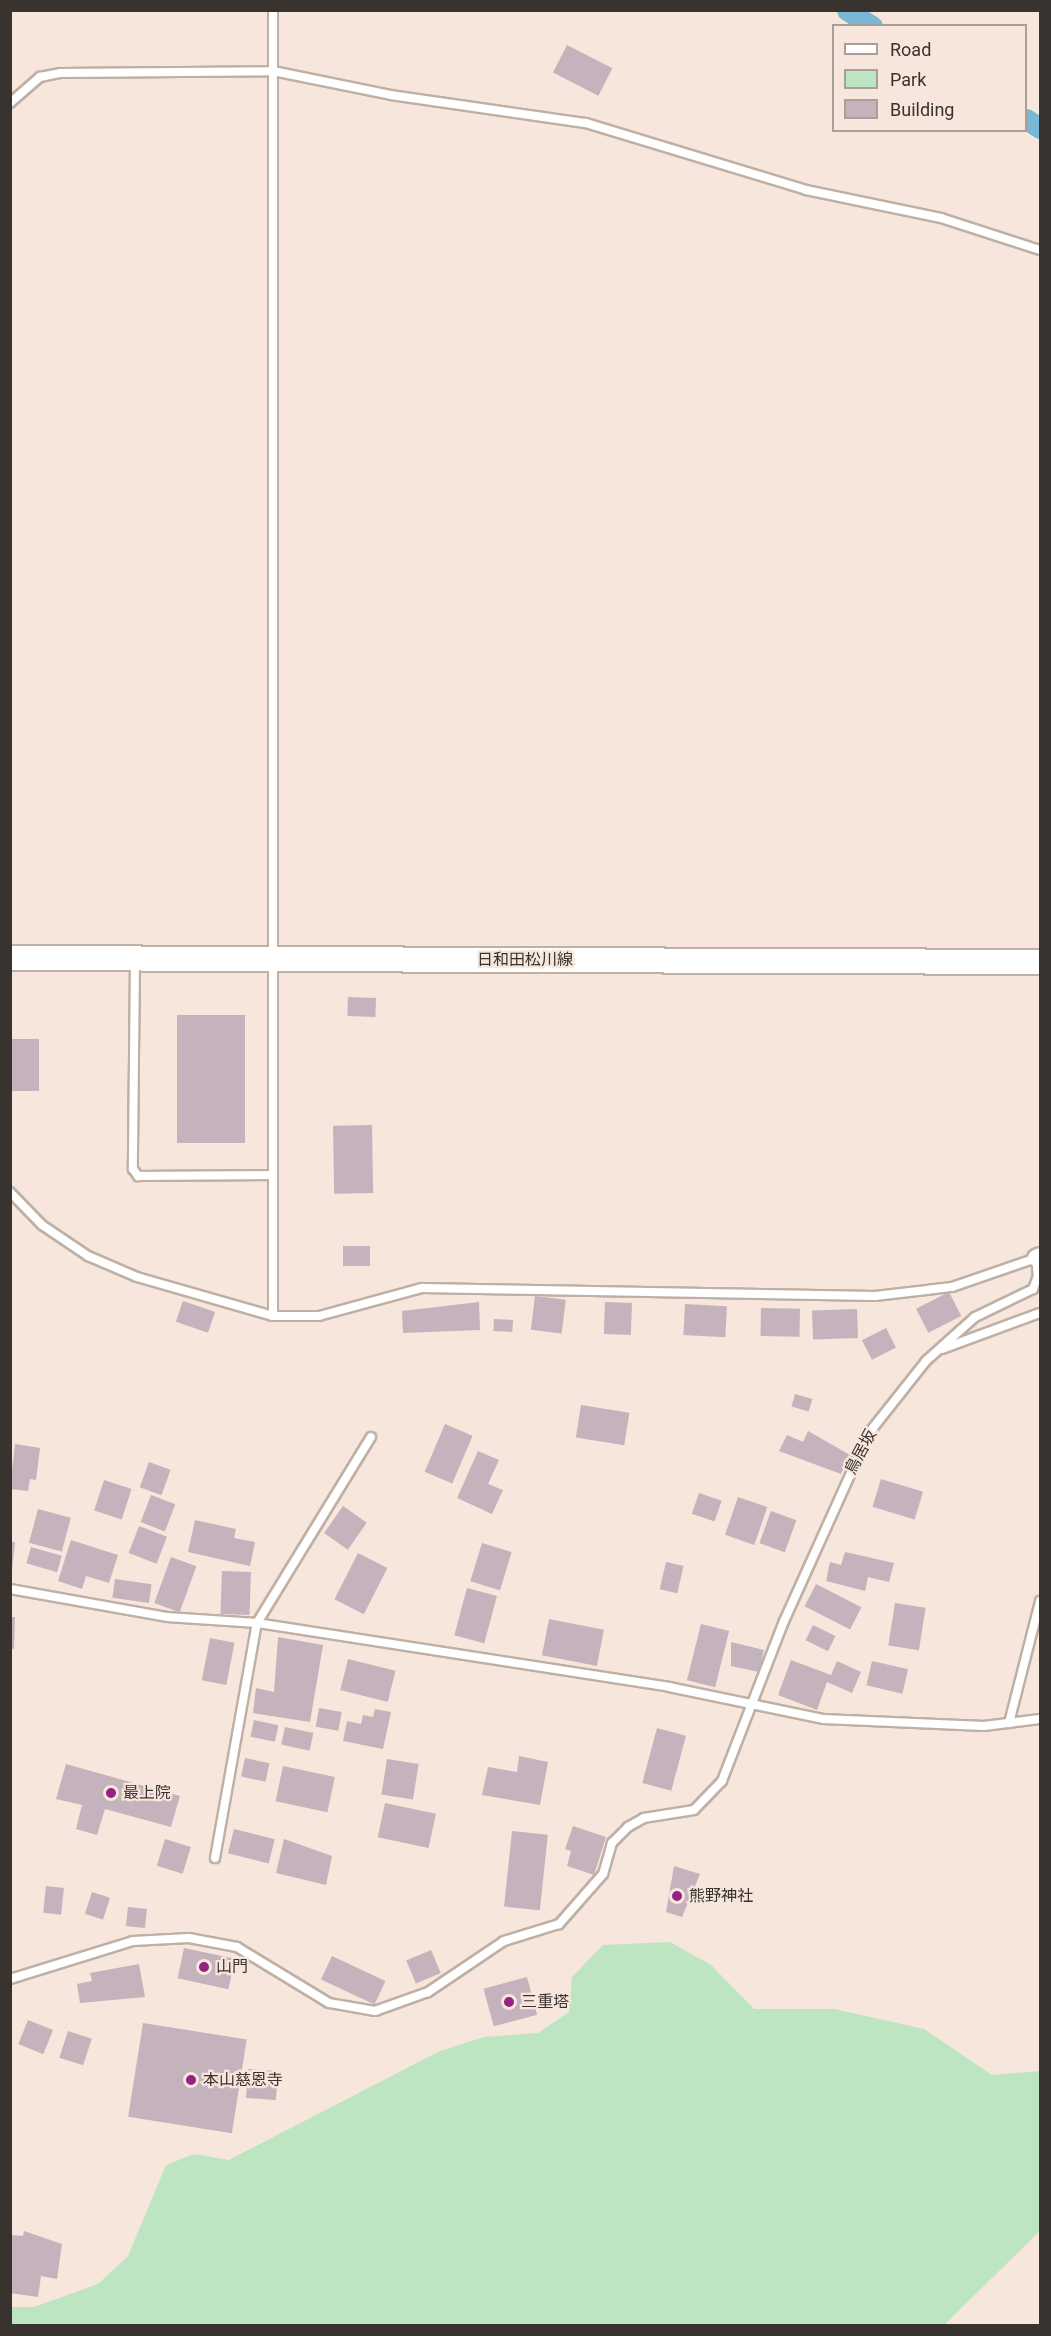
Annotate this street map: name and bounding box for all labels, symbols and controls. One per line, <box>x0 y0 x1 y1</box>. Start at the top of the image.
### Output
legend <box>832 24 1027 132</box>
text: Road <box>890 39 931 60</box>
text: Park <box>890 69 926 90</box>
text: Building <box>890 99 954 120</box>
street label: 日和田松川線 <box>477 950 573 970</box>
street label: 鳥居坂 <box>841 1426 881 1478</box>
place label: 最上院 <box>123 1783 171 1803</box>
marker: 最上院 <box>104 1786 118 1800</box>
place label: 熊野神社 <box>689 1886 753 1906</box>
marker: 熊野神社 <box>670 1889 684 1903</box>
place label: 山門 <box>216 1957 248 1977</box>
marker: 山門 <box>197 1960 211 1974</box>
place label: 三重塔 <box>521 1992 569 2012</box>
marker: 三重塔 <box>502 1995 516 2009</box>
place label: 本山慈恩寺 <box>203 2070 283 2090</box>
marker: 本山慈恩寺 <box>184 2073 198 2087</box>

